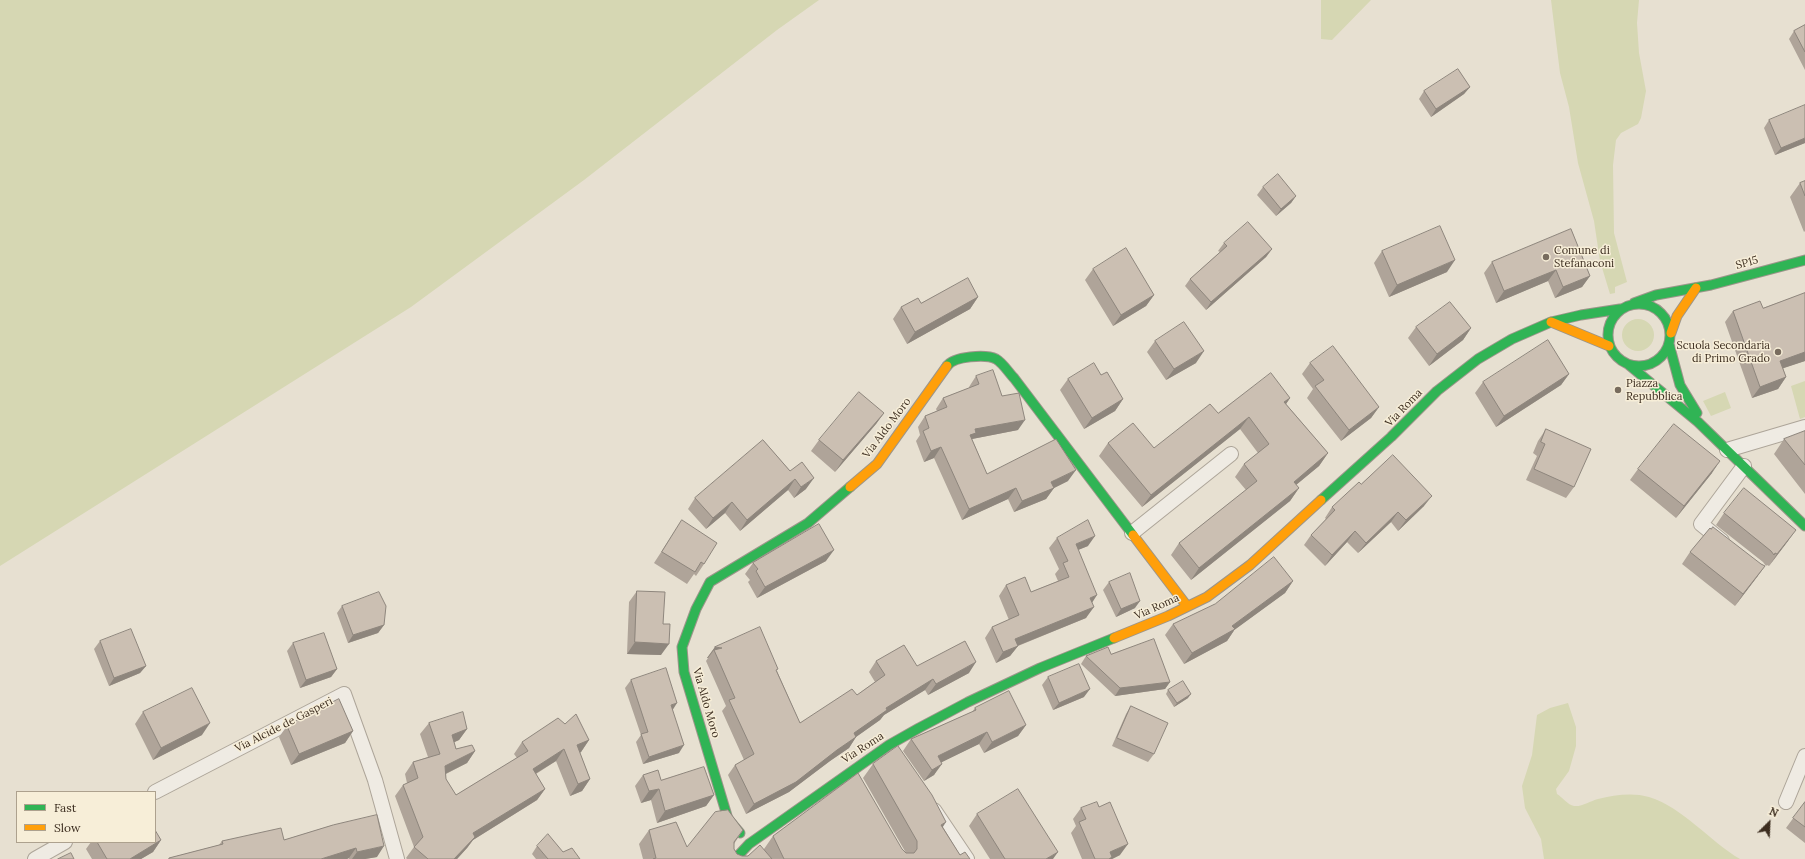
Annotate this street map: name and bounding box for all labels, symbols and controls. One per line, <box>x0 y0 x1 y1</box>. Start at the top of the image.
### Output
place label: Comune di Stefanaconi <box>1554 244 1614 270</box>
marker: Comune di Stefanaconi <box>1541 252 1551 262</box>
street label: SP15 <box>1734 254 1760 272</box>
place label: Scuola Secondaria di Primo Grado <box>1677 339 1770 365</box>
marker: Scuola Secondaria di Primo Grado <box>1773 347 1783 357</box>
place label: Piazza Repubblica <box>1626 377 1682 403</box>
marker: Piazza Repubblica <box>1613 385 1623 395</box>
street label: Via Roma <box>1383 386 1425 430</box>
street label: Via Aldo Moro <box>860 395 914 461</box>
street label: Via Roma <box>1133 591 1181 623</box>
street label: Via Aldo Moro <box>690 667 722 739</box>
street label: Via Alcide de Gasperi <box>233 695 335 755</box>
street label: Via Roma <box>840 730 886 766</box>
legend <box>16 791 156 843</box>
text: Fast <box>54 800 77 815</box>
north arrow <box>1749 803 1789 843</box>
text: N <box>1767 804 1781 820</box>
text: Slow <box>54 820 81 835</box>

